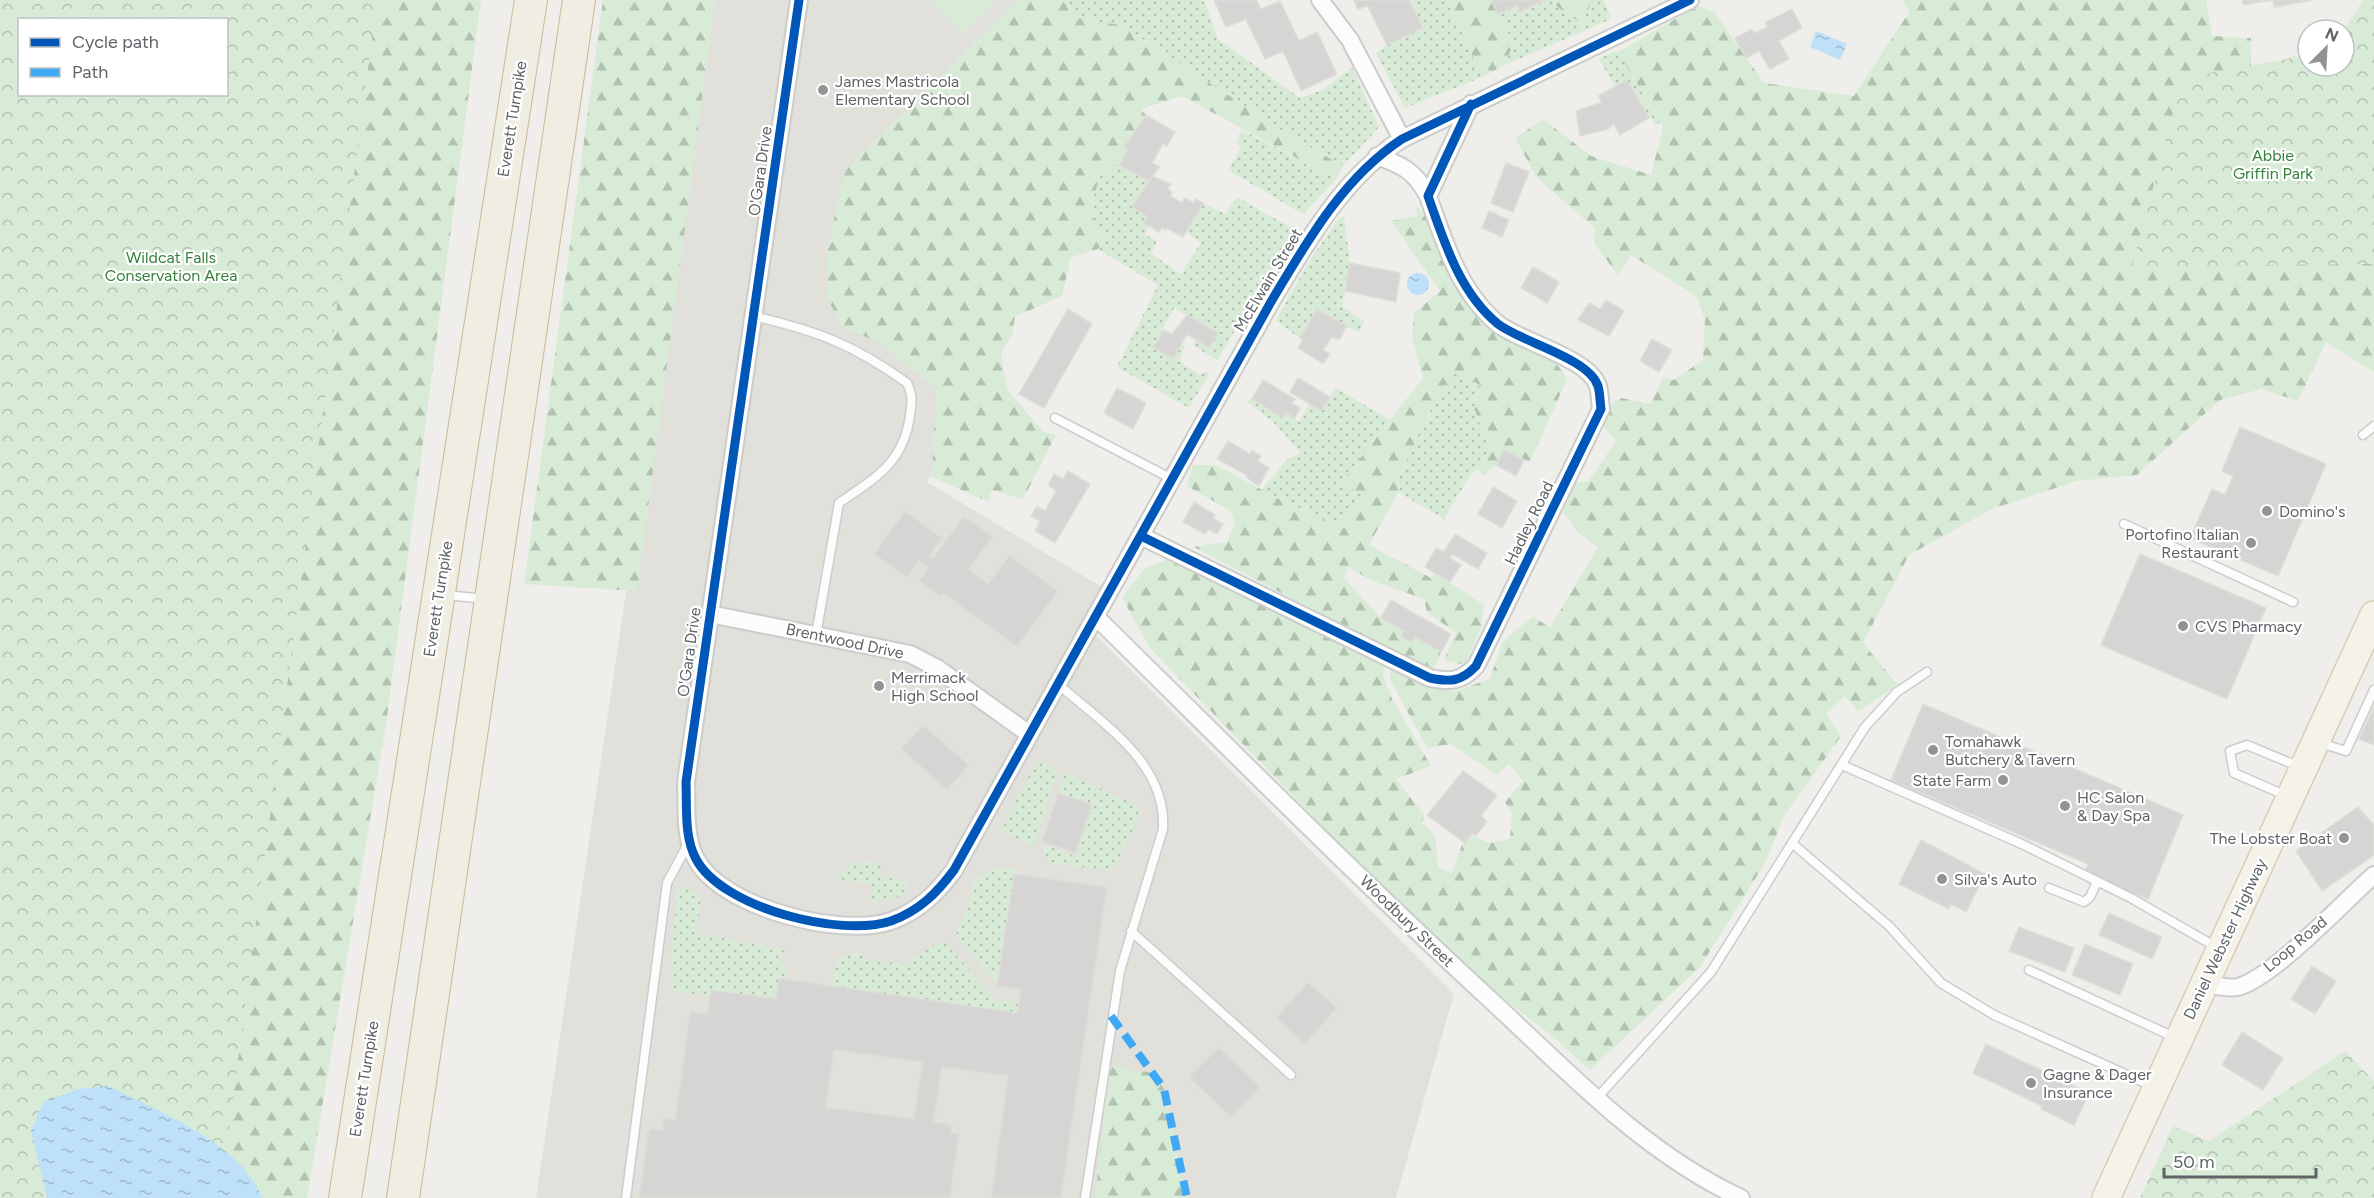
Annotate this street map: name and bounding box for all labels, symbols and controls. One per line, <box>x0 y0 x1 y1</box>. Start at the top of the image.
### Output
legend <box>18 18 228 96</box>
north arrow <box>2296 18 2356 78</box>
text: N <box>2322 24 2341 46</box>
text: Cycle path <box>72 31 159 53</box>
street label: Everett Turnpike <box>493 59 531 178</box>
text: Path <box>72 61 108 83</box>
place label: James Mastricola Elementary School <box>835 72 969 109</box>
marker: James Mastricola Elementary School <box>816 83 830 97</box>
street label: O'Gara Drive <box>744 125 776 217</box>
park label: Abbie Griffin Park <box>2233 146 2313 183</box>
street label: McElwain Street <box>1230 225 1306 335</box>
park label: Wildcat Falls Conservation Area <box>105 248 237 285</box>
street label: Hadley Road <box>1501 478 1557 568</box>
place label: Domino's <box>2279 502 2345 521</box>
marker: Domino's <box>2260 504 2274 518</box>
place label: Portofino Italian Restaurant <box>2125 525 2239 562</box>
marker: Portofino Italian Restaurant <box>2244 536 2258 550</box>
street label: Everett Turnpike <box>419 539 457 658</box>
street label: O'Gara Drive <box>673 606 705 698</box>
place label: CVS Pharmacy <box>2195 617 2302 636</box>
street label: Brentwood Drive <box>784 619 906 663</box>
marker: CVS Pharmacy <box>2176 619 2190 633</box>
place label: Merrimack High School <box>891 668 979 705</box>
marker: Merrimack High School <box>872 679 886 693</box>
place label: Tomahawk Butchery & Tavern <box>1945 732 2075 769</box>
marker: Tomahawk Butchery & Tavern <box>1926 743 1940 757</box>
place label: State Farm <box>1913 771 1991 790</box>
marker: State Farm <box>1996 773 2010 787</box>
place label: HC Salon & Day Spa <box>2077 788 2150 825</box>
marker: HC Salon & Day Spa <box>2058 799 2072 813</box>
place label: The Lobster Boat <box>2210 829 2332 848</box>
marker: The Lobster Boat <box>2337 831 2351 845</box>
street label: Daniel Webster Highway <box>2179 855 2271 1022</box>
place label: Silva's Auto <box>1954 870 2037 889</box>
street label: Woodbury Street <box>1356 871 1458 971</box>
marker: Silva's Auto <box>1935 872 1949 886</box>
street label: Loop Road <box>2259 912 2331 976</box>
street label: Everett Turnpike <box>345 1019 383 1138</box>
place label: Gagne & Dager Insurance <box>2043 1065 2152 1102</box>
marker: Gagne & Dager Insurance <box>2024 1076 2038 1090</box>
scale bar <box>2164 1141 2316 1179</box>
text: 50 m <box>2173 1151 2215 1173</box>

